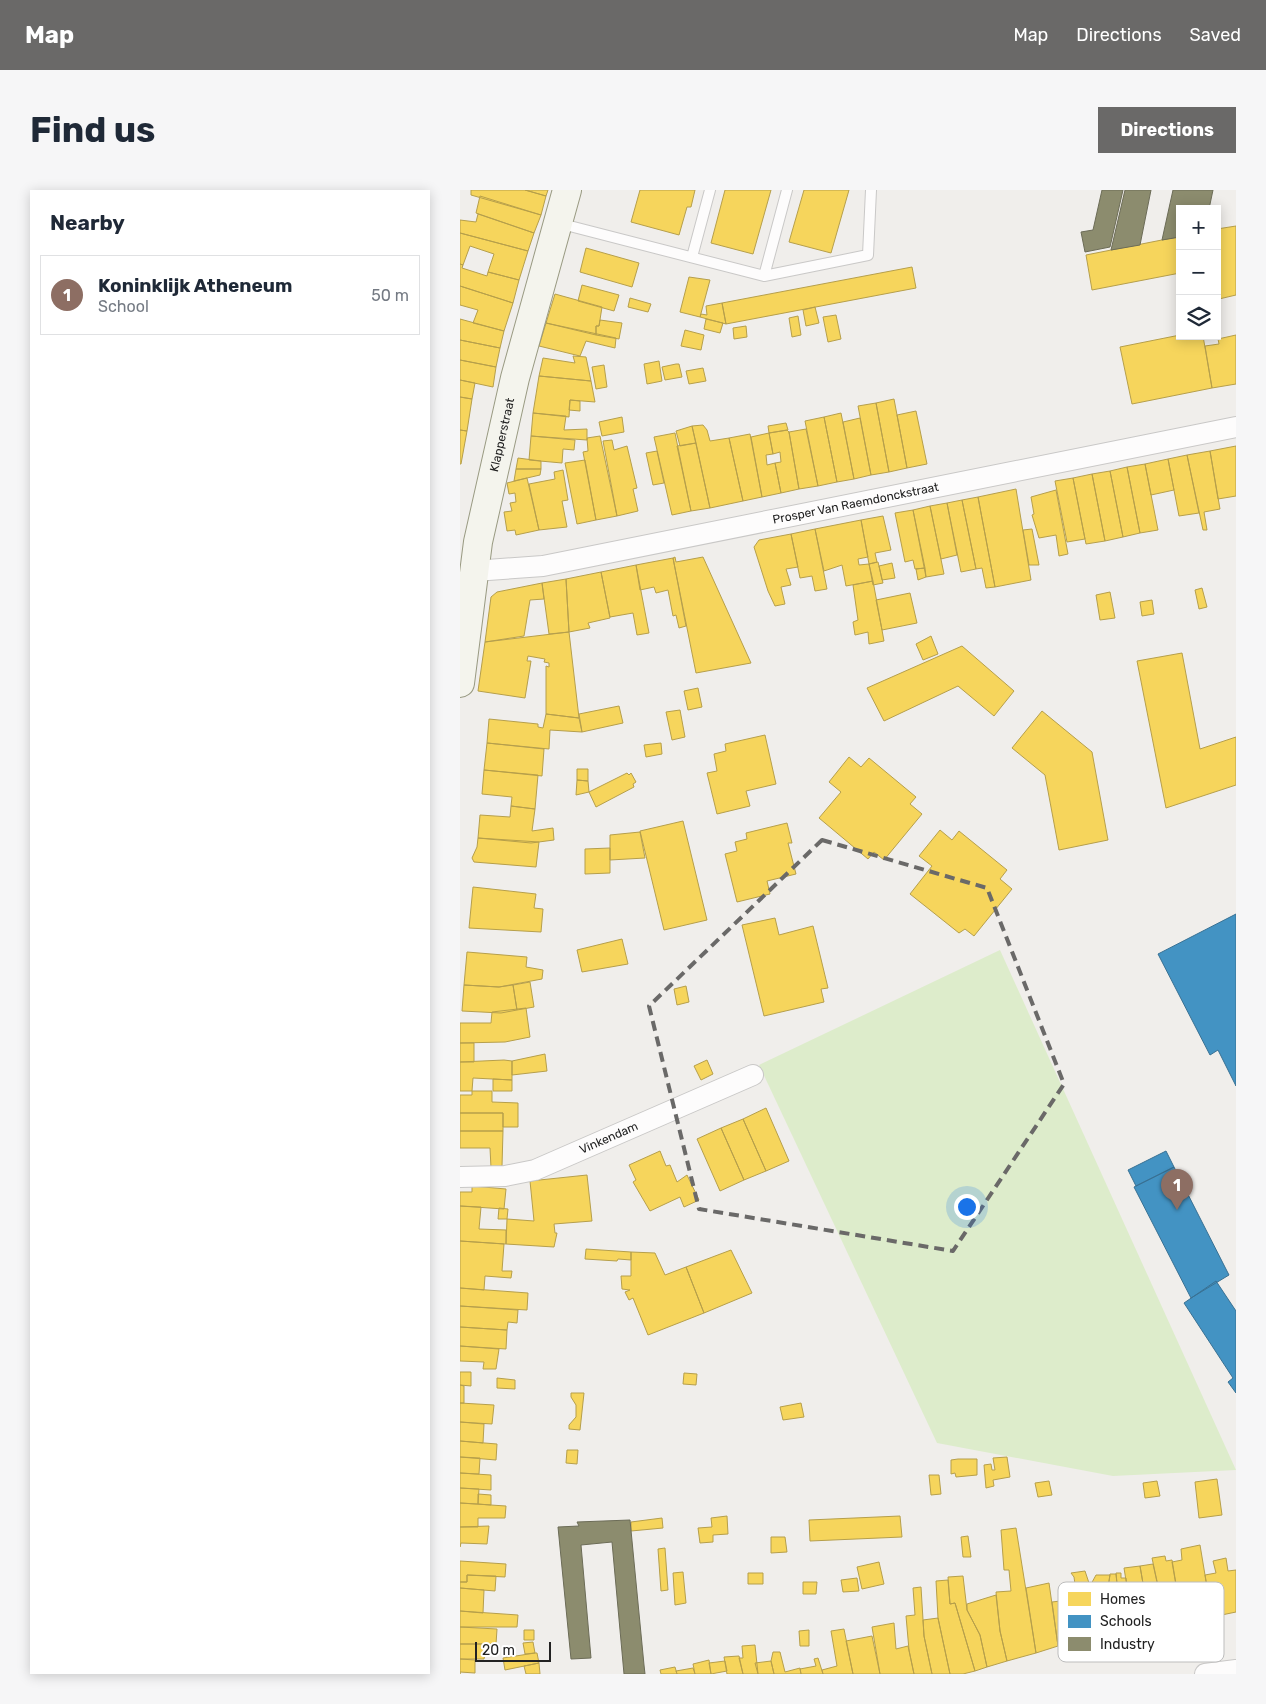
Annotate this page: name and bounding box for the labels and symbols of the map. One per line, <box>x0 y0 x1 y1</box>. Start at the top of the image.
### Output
street label: Klapperstraat <box>487 396 517 473</box>
street label: Prosper Van Raemdonckstraat <box>771 480 940 527</box>
street label: Vinkendam <box>577 1119 640 1157</box>
pin: 1 <box>1161 1169 1193 1210</box>
your location <box>954 1194 980 1220</box>
legend <box>1058 1582 1224 1662</box>
text: Homes <box>1100 1591 1145 1608</box>
text: Schools <box>1100 1613 1152 1630</box>
text: Industry <box>1100 1636 1155 1653</box>
scale bar <box>475 1639 551 1662</box>

